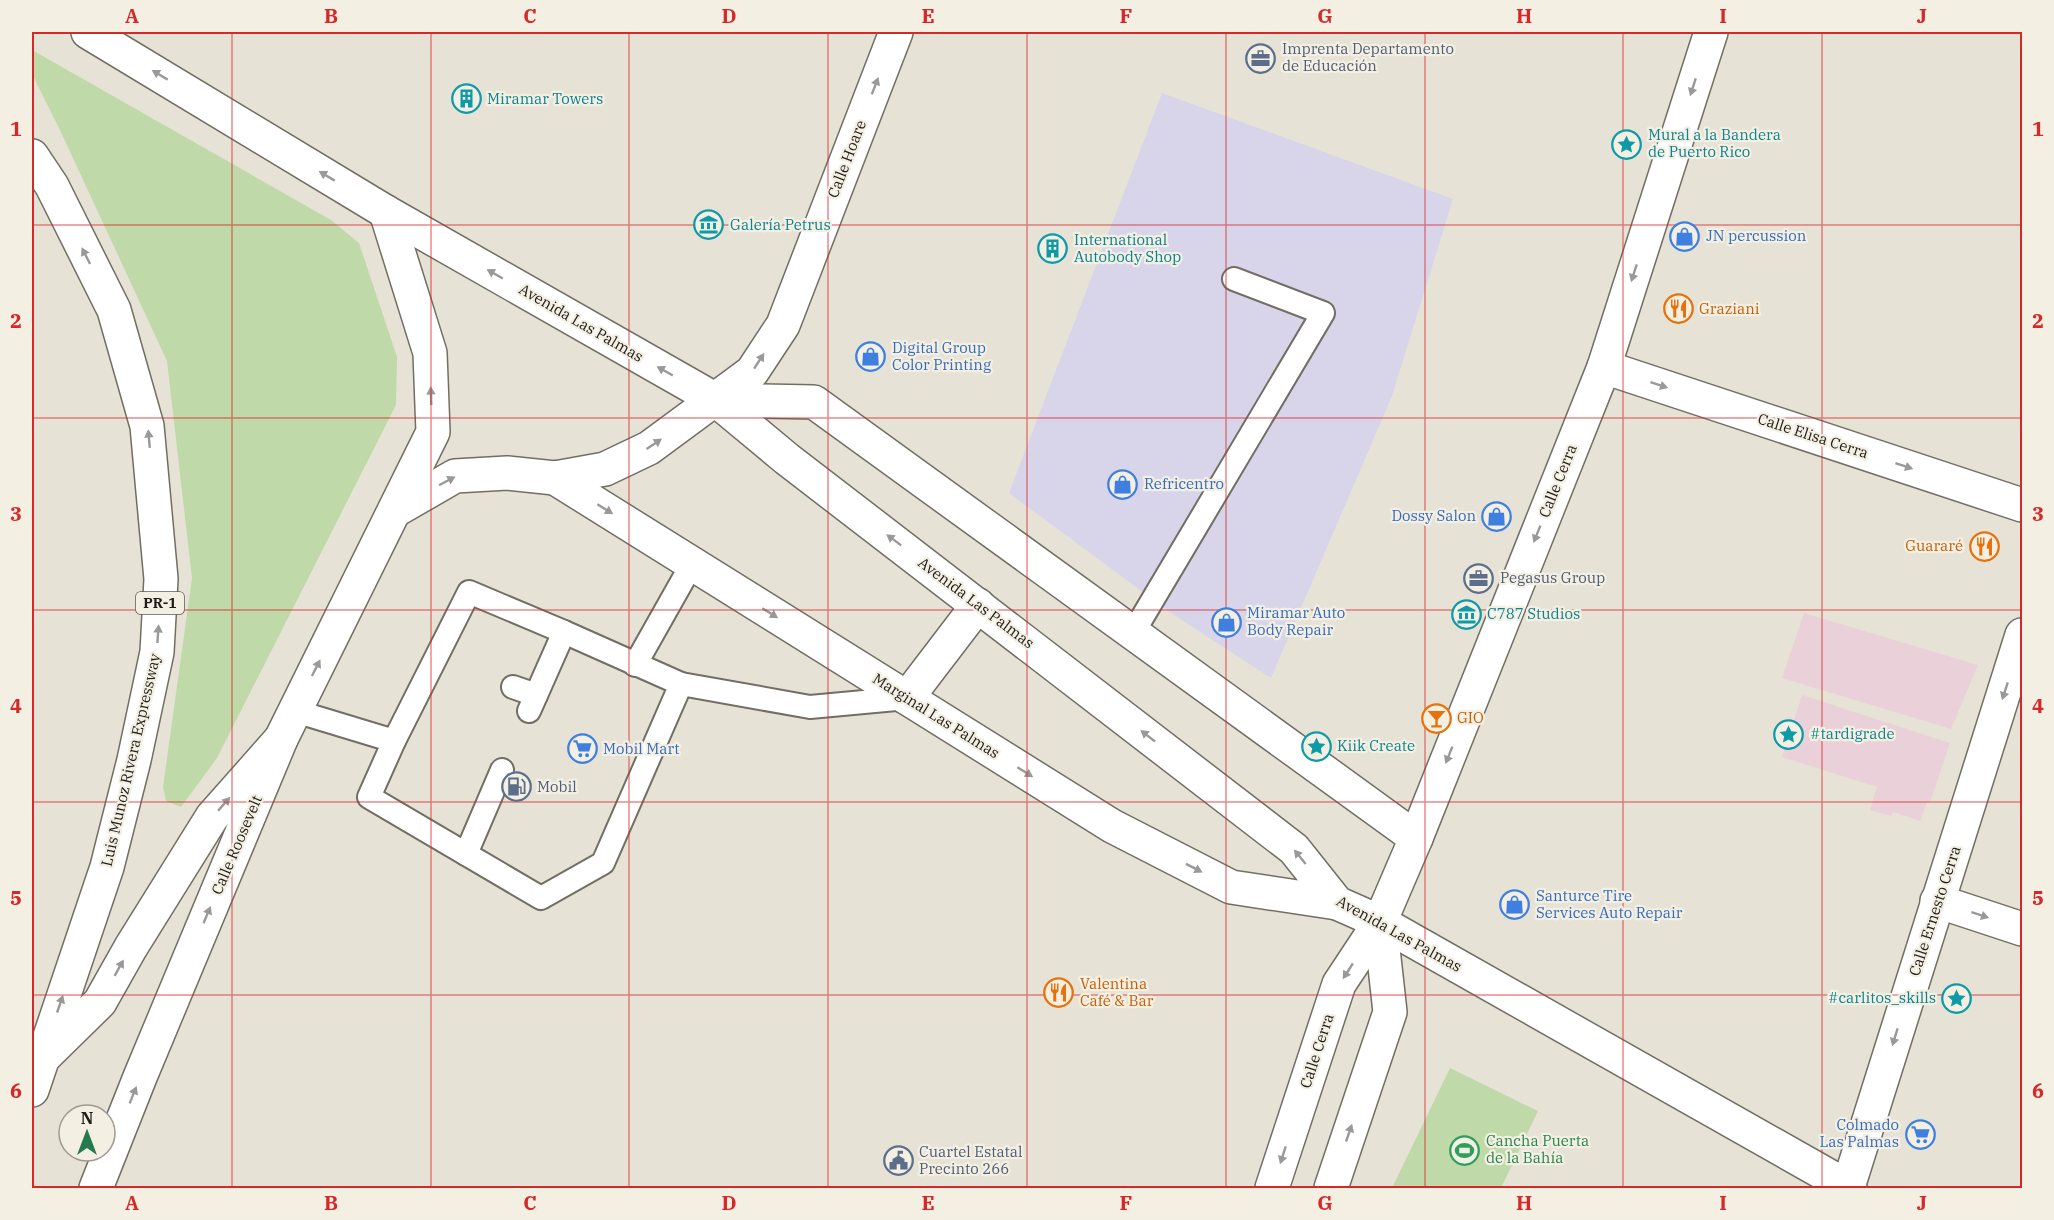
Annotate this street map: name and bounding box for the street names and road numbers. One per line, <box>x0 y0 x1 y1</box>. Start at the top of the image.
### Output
street label: Calle Hoare <box>823 117 870 200</box>
street label: Avenida Las Palmas <box>516 279 647 366</box>
street label: Calle Elisa Cerra <box>1755 409 1871 462</box>
street label: Calle Cerra <box>1534 441 1581 520</box>
street label: Avenida Las Palmas <box>914 553 1038 652</box>
road number: PR-1 <box>136 592 184 614</box>
street label: Luis Munoz Rivera Expressway <box>97 652 164 868</box>
street label: Marginal Las Palmas <box>869 669 1003 762</box>
street label: Calle Roosevelt <box>207 792 266 897</box>
street label: Calle Ernesto Cerra <box>1905 843 1965 978</box>
street label: Avenida Las Palmas <box>1333 891 1465 976</box>
street label: Calle Cerra <box>1296 1011 1338 1091</box>

